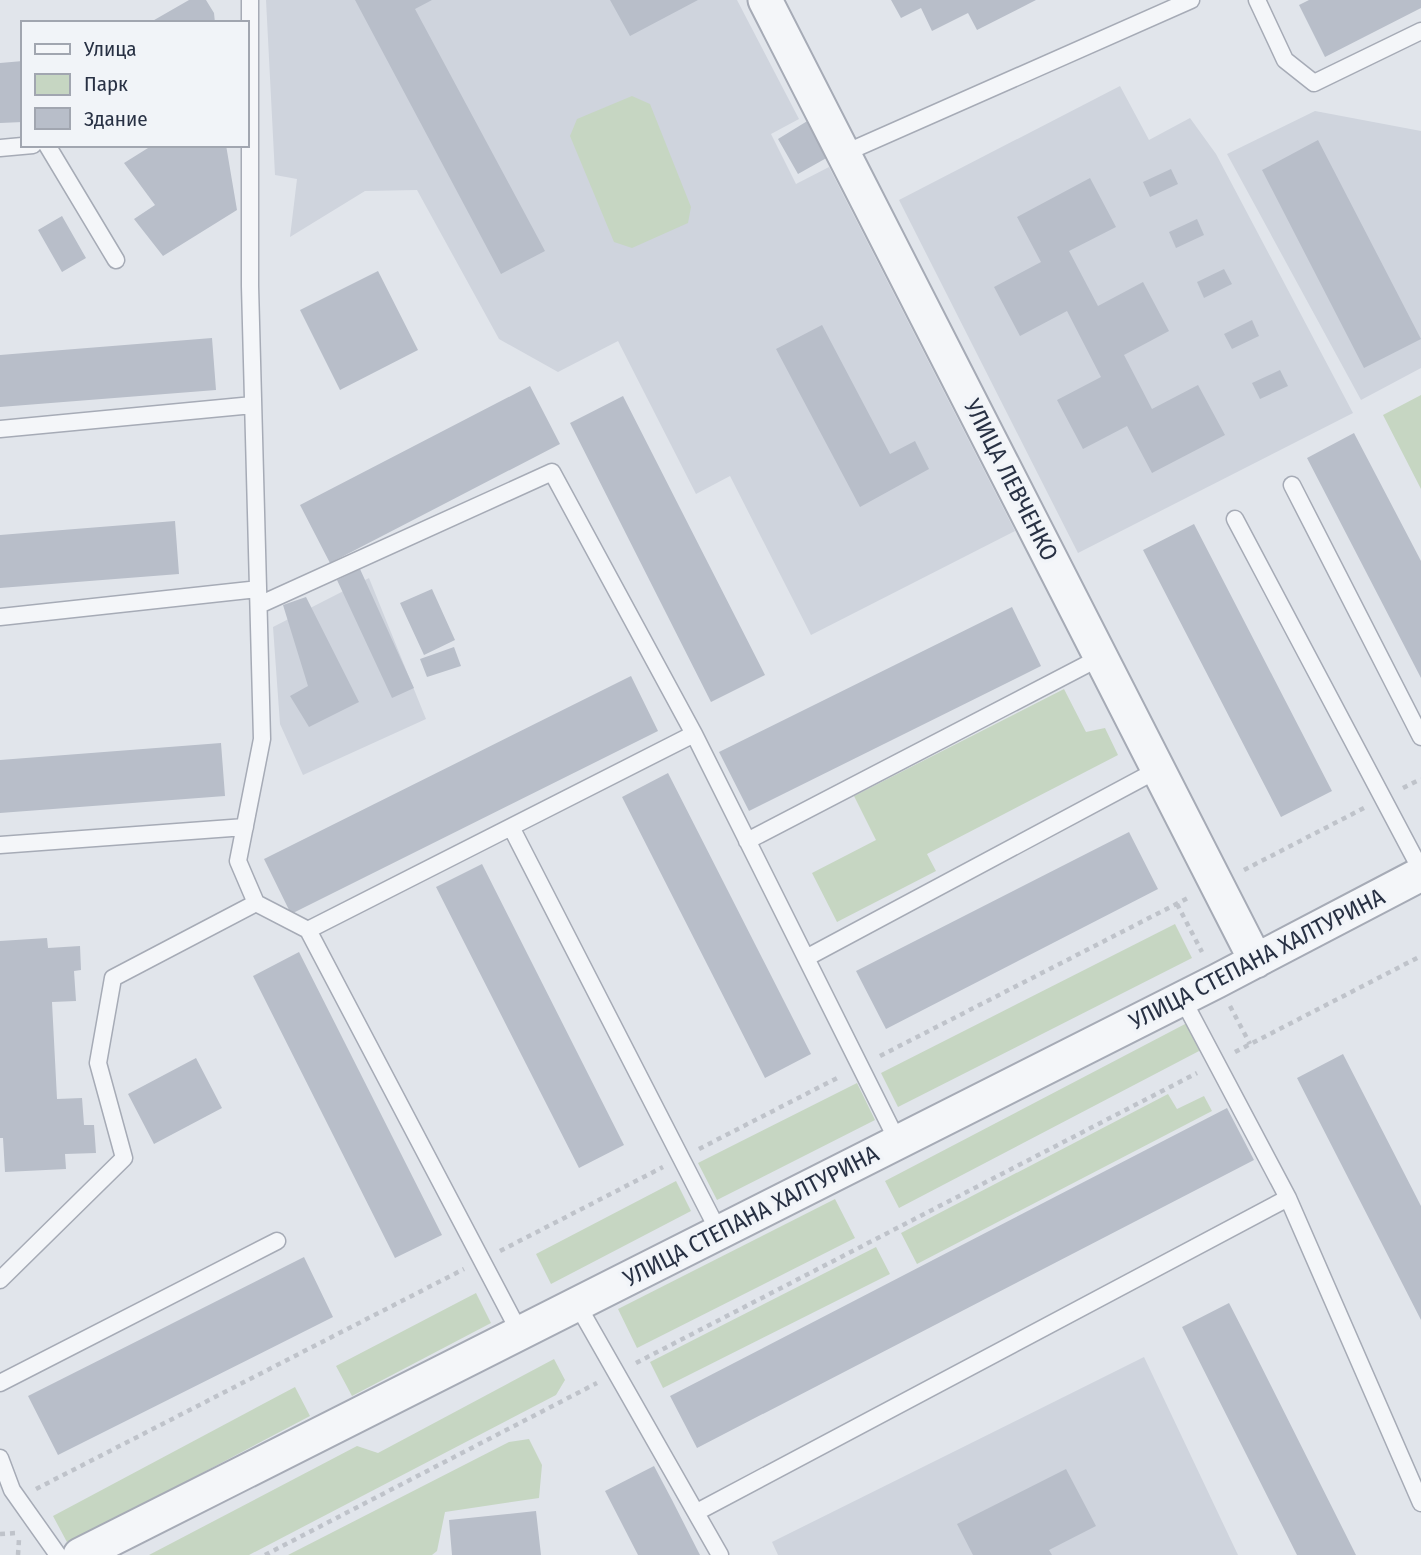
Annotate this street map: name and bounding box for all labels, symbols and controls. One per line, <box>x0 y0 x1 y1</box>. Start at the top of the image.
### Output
legend <box>21 21 248 147</box>
text: Улица <box>83 36 137 62</box>
text: Парк <box>84 71 128 97</box>
text: Здание <box>84 106 148 132</box>
street label: УЛИЦА ЛЕВЧЕНКО <box>958 394 1064 565</box>
street label: УЛИЦА СТЕПАНА ХАЛТУРИНА <box>1124 882 1389 1036</box>
street label: УЛИЦА СТЕПАНА ХАЛТУРИНА <box>618 1139 883 1293</box>

